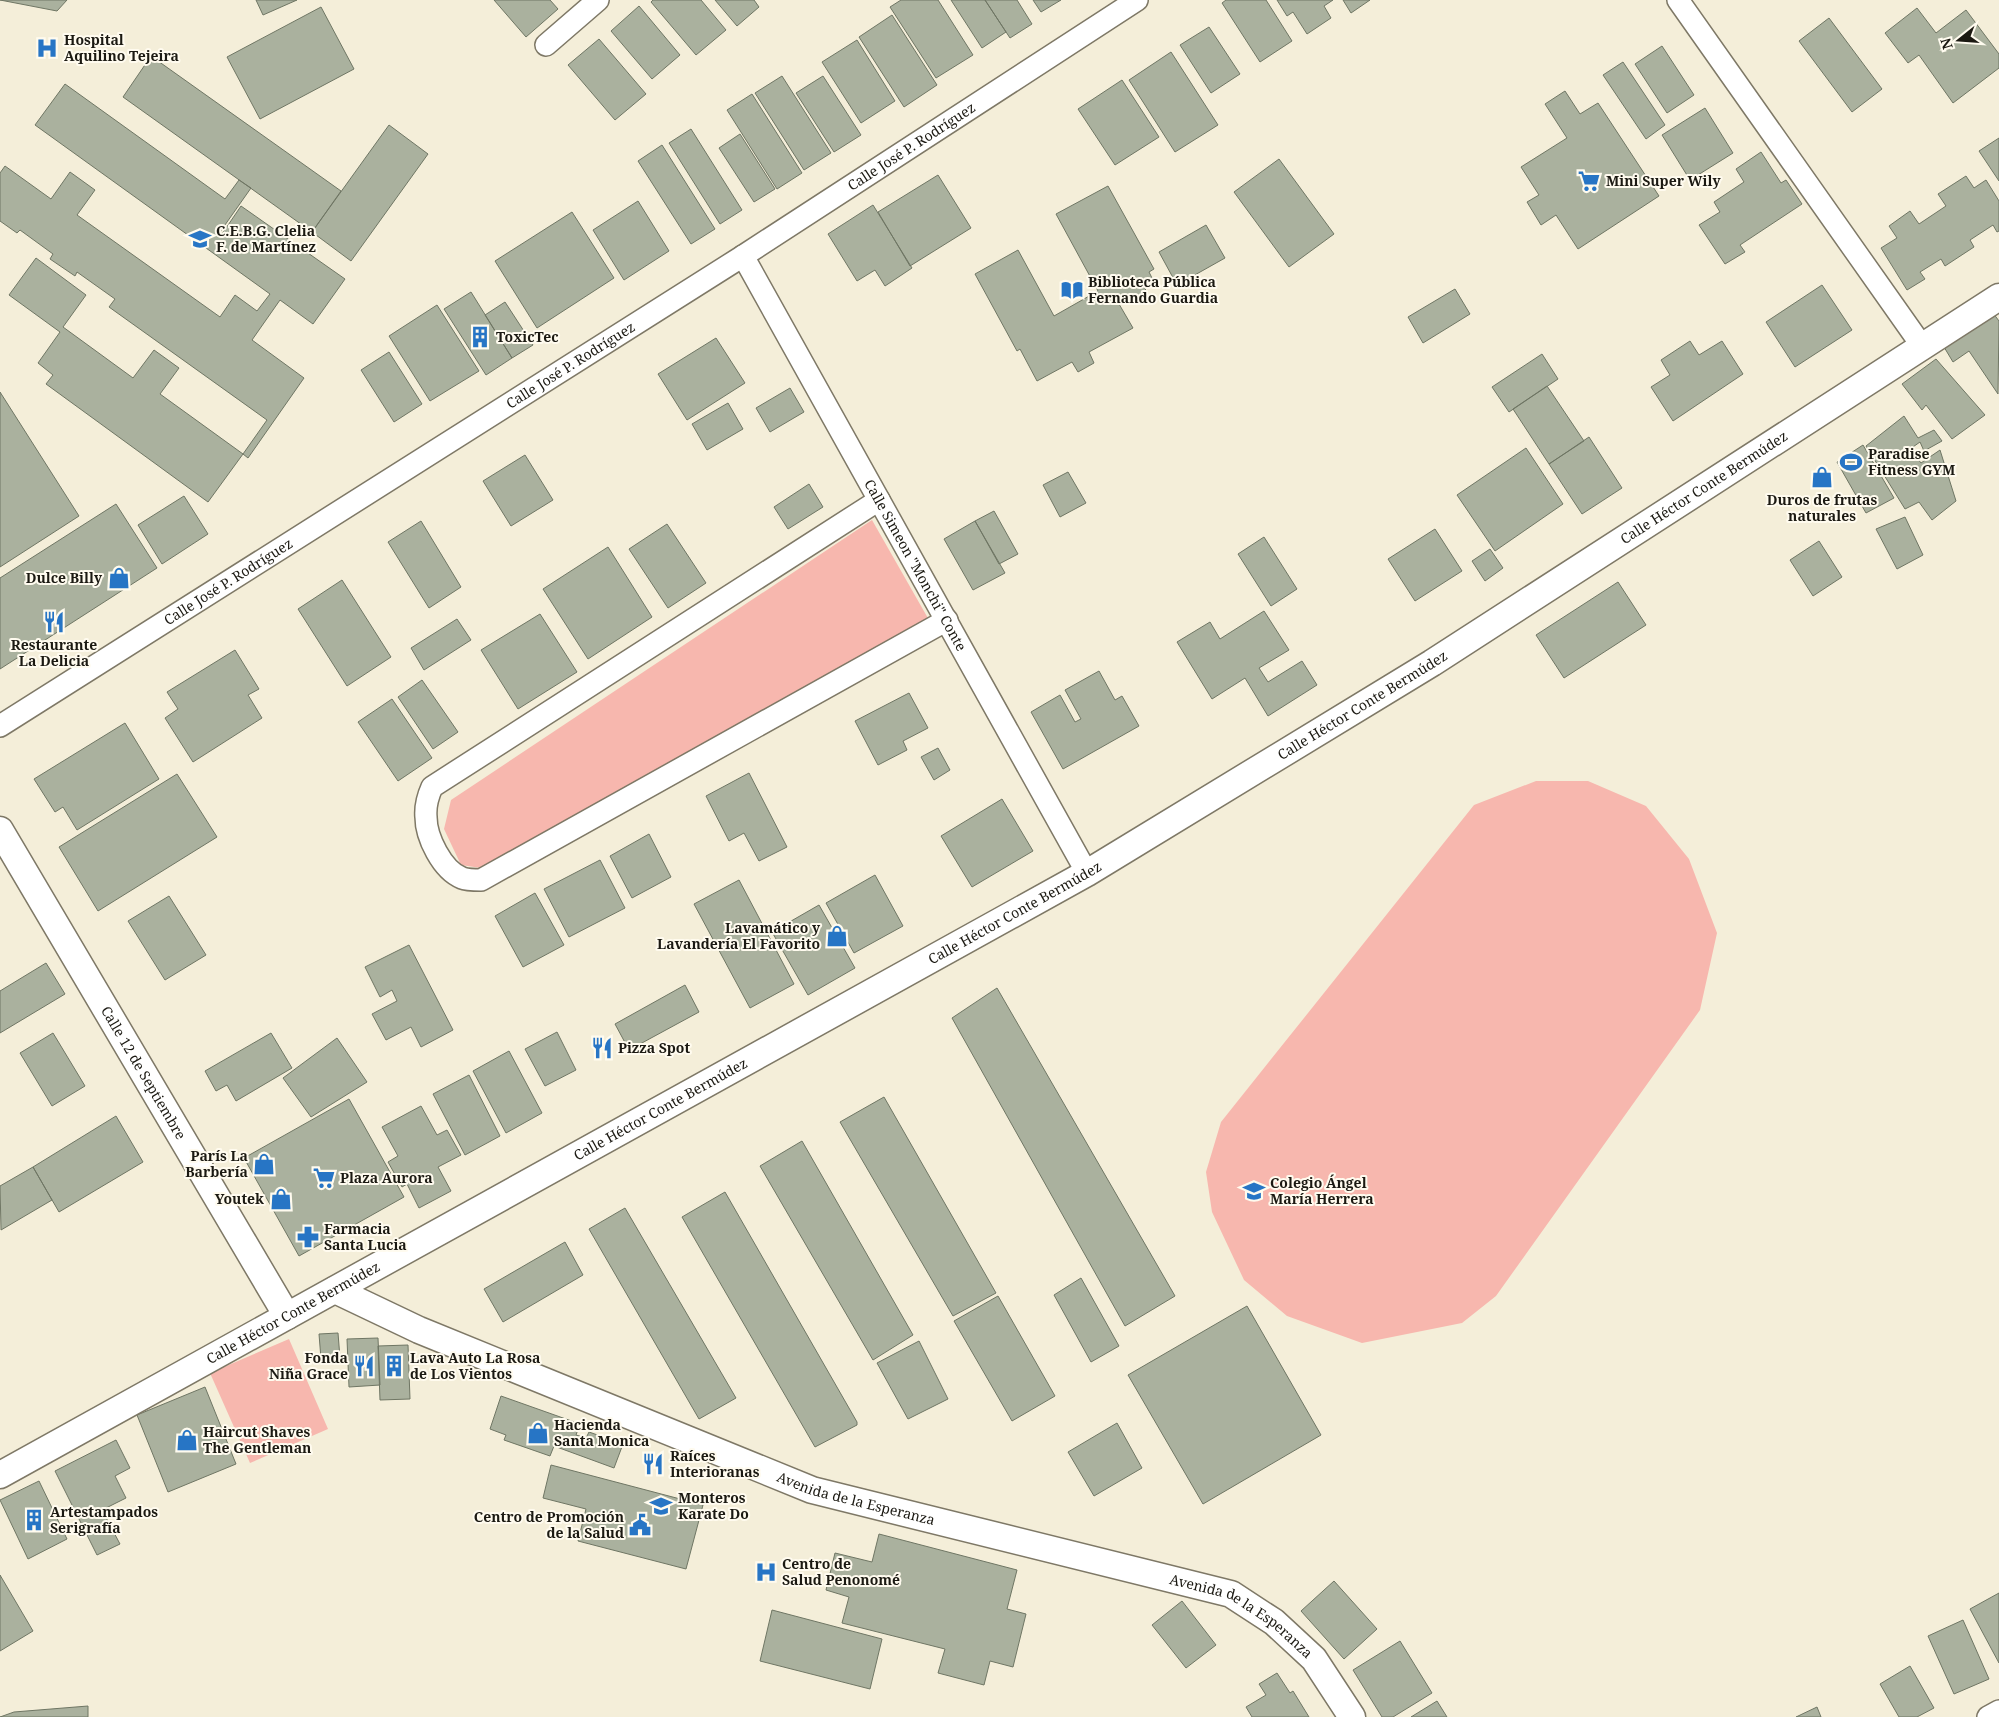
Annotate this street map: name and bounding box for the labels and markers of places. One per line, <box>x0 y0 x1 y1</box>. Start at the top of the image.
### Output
place label: Hospital Aquilino Tejeira <box>64 30 179 65</box>
hospital icon: Hospital Aquilino Tejeira <box>34 35 60 61</box>
supermarket icon: Mini Super Wily <box>1576 168 1602 194</box>
place label: Mini Super Wily <box>1606 171 1721 190</box>
place label: C.E.B.G. Clelia F. de Martínez <box>216 221 316 256</box>
school or university icon: C.E.B.G. Clelia F. de Martínez <box>187 226 213 252</box>
place label: Biblioteca Pública Fernando Guardia <box>1088 272 1218 307</box>
library icon: Biblioteca Pública Fernando Guardia <box>1059 277 1085 303</box>
building icon: ToxicTec <box>467 324 493 350</box>
place label: ToxicTec <box>496 327 559 346</box>
place label: Paradise Fitness GYM <box>1868 444 1955 479</box>
sports icon: Paradise Fitness GYM <box>1838 449 1864 475</box>
shop icon: Duros de frutas naturales <box>1809 464 1835 490</box>
place label: Duros de frutas naturales <box>1767 490 1877 525</box>
shop icon: Dulce Billy <box>106 565 132 591</box>
place label: Dulce Billy <box>26 568 103 587</box>
restaurant icon: Restaurante La Delicia <box>41 609 67 635</box>
place label: Restaurante La Delicia <box>11 635 97 670</box>
place label: Lavamático y Lavandería El Favorito <box>657 918 821 953</box>
shop icon: Lavamático y Lavandería El Favorito <box>824 923 850 949</box>
restaurant icon: Pizza Spot <box>589 1035 615 1061</box>
place label: Pizza Spot <box>618 1038 690 1057</box>
place label: París La Barbería <box>185 1146 248 1181</box>
shop icon: París La Barbería <box>251 1151 277 1177</box>
supermarket icon: Plaza Aurora <box>311 1165 337 1191</box>
place label: Plaza Aurora <box>340 1168 433 1187</box>
place label: Colegio Ángel María Herrera <box>1270 1173 1374 1208</box>
school or university icon: Colegio Ángel María Herrera <box>1241 1178 1267 1204</box>
shop icon: Youtek <box>268 1186 294 1212</box>
place label: Youtek <box>215 1189 264 1208</box>
place label: Farmacia Santa Lucia <box>324 1219 407 1254</box>
pharmacy icon: Farmacia Santa Lucia <box>295 1224 321 1250</box>
place label: Fonda Niña Grace <box>269 1348 348 1383</box>
place label: Lava Auto La Rosa de Los Vientos <box>410 1348 540 1383</box>
restaurant icon: Fonda Niña Grace <box>351 1353 377 1379</box>
building icon: Lava Auto La Rosa de Los Vientos <box>381 1353 407 1379</box>
place label: Hacienda Santa Monica <box>554 1415 650 1450</box>
shop icon: Hacienda Santa Monica <box>525 1420 551 1446</box>
place label: Haircut Shaves The Gentleman <box>203 1422 311 1457</box>
shop icon: Haircut Shaves The Gentleman <box>174 1427 200 1453</box>
place label: Raíces Interioranas <box>670 1446 760 1481</box>
restaurant icon: Raíces Interioranas <box>640 1451 666 1477</box>
place label: Monteros Karate Do <box>678 1488 749 1523</box>
school or university icon: Monteros Karate Do <box>648 1493 674 1519</box>
place label: Artestampados Serigrafía <box>50 1502 158 1537</box>
building icon: Artestampados Serigrafía <box>21 1507 47 1533</box>
place label: Centro de Promoción de la Salud <box>474 1507 624 1542</box>
public building icon: Centro de Promoción de la Salud <box>627 1512 653 1538</box>
place label: Centro de Salud Penonomé <box>782 1554 900 1589</box>
hospital icon: Centro de Salud Penonomé <box>753 1559 779 1585</box>

